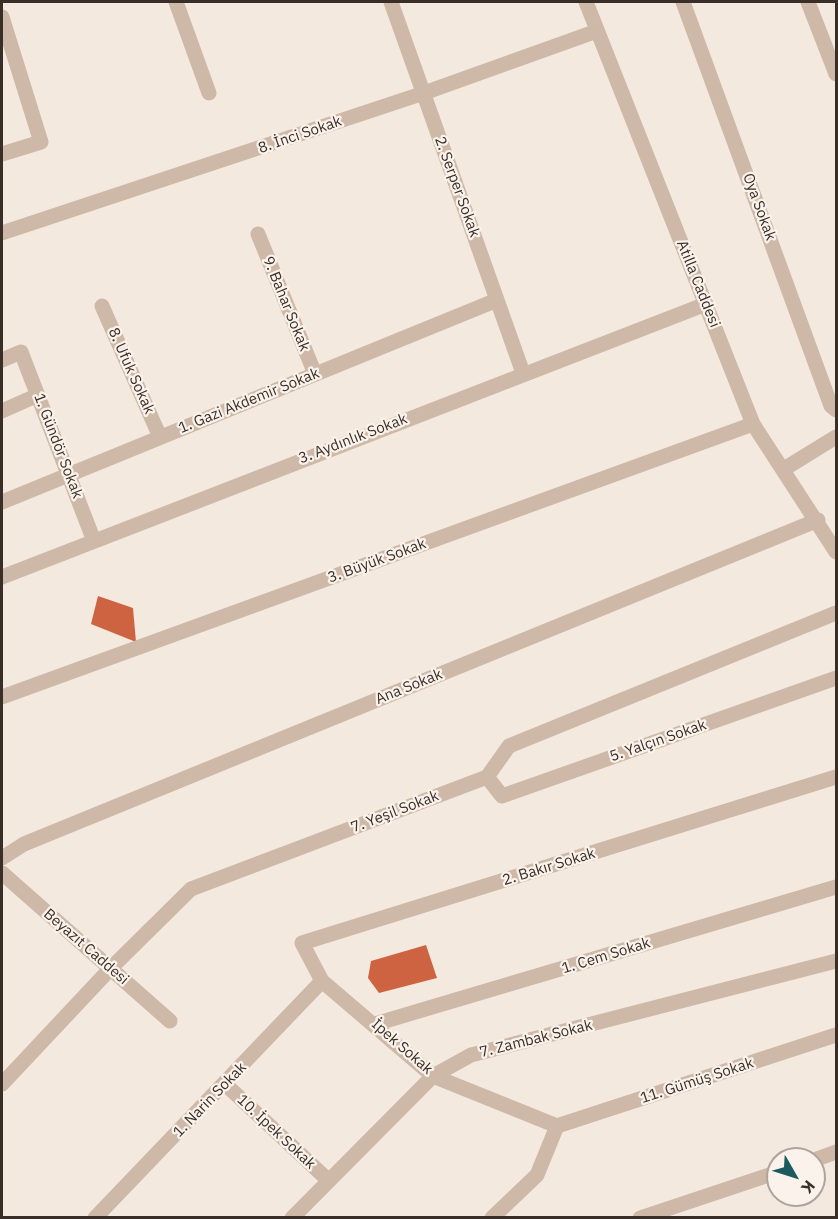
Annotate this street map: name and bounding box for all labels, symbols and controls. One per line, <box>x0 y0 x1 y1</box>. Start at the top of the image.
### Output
street label: 8. İnci Sokak <box>256 112 344 158</box>
street label: 2. Serper Sokak <box>430 134 484 240</box>
street label: Oya Sokak <box>739 171 779 243</box>
street label: Atilla Caddesi <box>672 238 724 330</box>
street label: 9. Bahar Sokak <box>259 254 313 354</box>
street label: 8. Ufuk Sokak <box>104 325 158 417</box>
street label: 1. Gazi Akdemir Sokak <box>176 365 322 437</box>
street label: 1. Gündör Sokak <box>30 391 86 501</box>
street label: 3. Aydınlık Sokak <box>296 410 410 468</box>
street label: 3. Büyük Sokak <box>325 535 429 587</box>
street label: Ana Sokak <box>373 665 445 709</box>
street label: 5. Yalçın Sokak <box>607 716 709 766</box>
street label: 7. Yeşil Sokak <box>349 787 441 837</box>
street label: 2. Bakır Sokak <box>500 844 598 890</box>
street label: Beyazıt Caddesi <box>40 905 132 989</box>
street label: 1. Cem Sokak <box>560 934 652 978</box>
street label: İpek Sokak <box>368 1016 436 1078</box>
street label: 7. Zambak Sokak <box>478 1016 594 1062</box>
street label: 11. Gümüş Sokak <box>638 1054 756 1108</box>
street label: 1. Narin Sokak <box>170 1059 250 1141</box>
street label: 10. İpek Sokak <box>233 1091 319 1173</box>
north arrow <box>766 1147 826 1207</box>
text: K <box>797 1176 820 1198</box>

